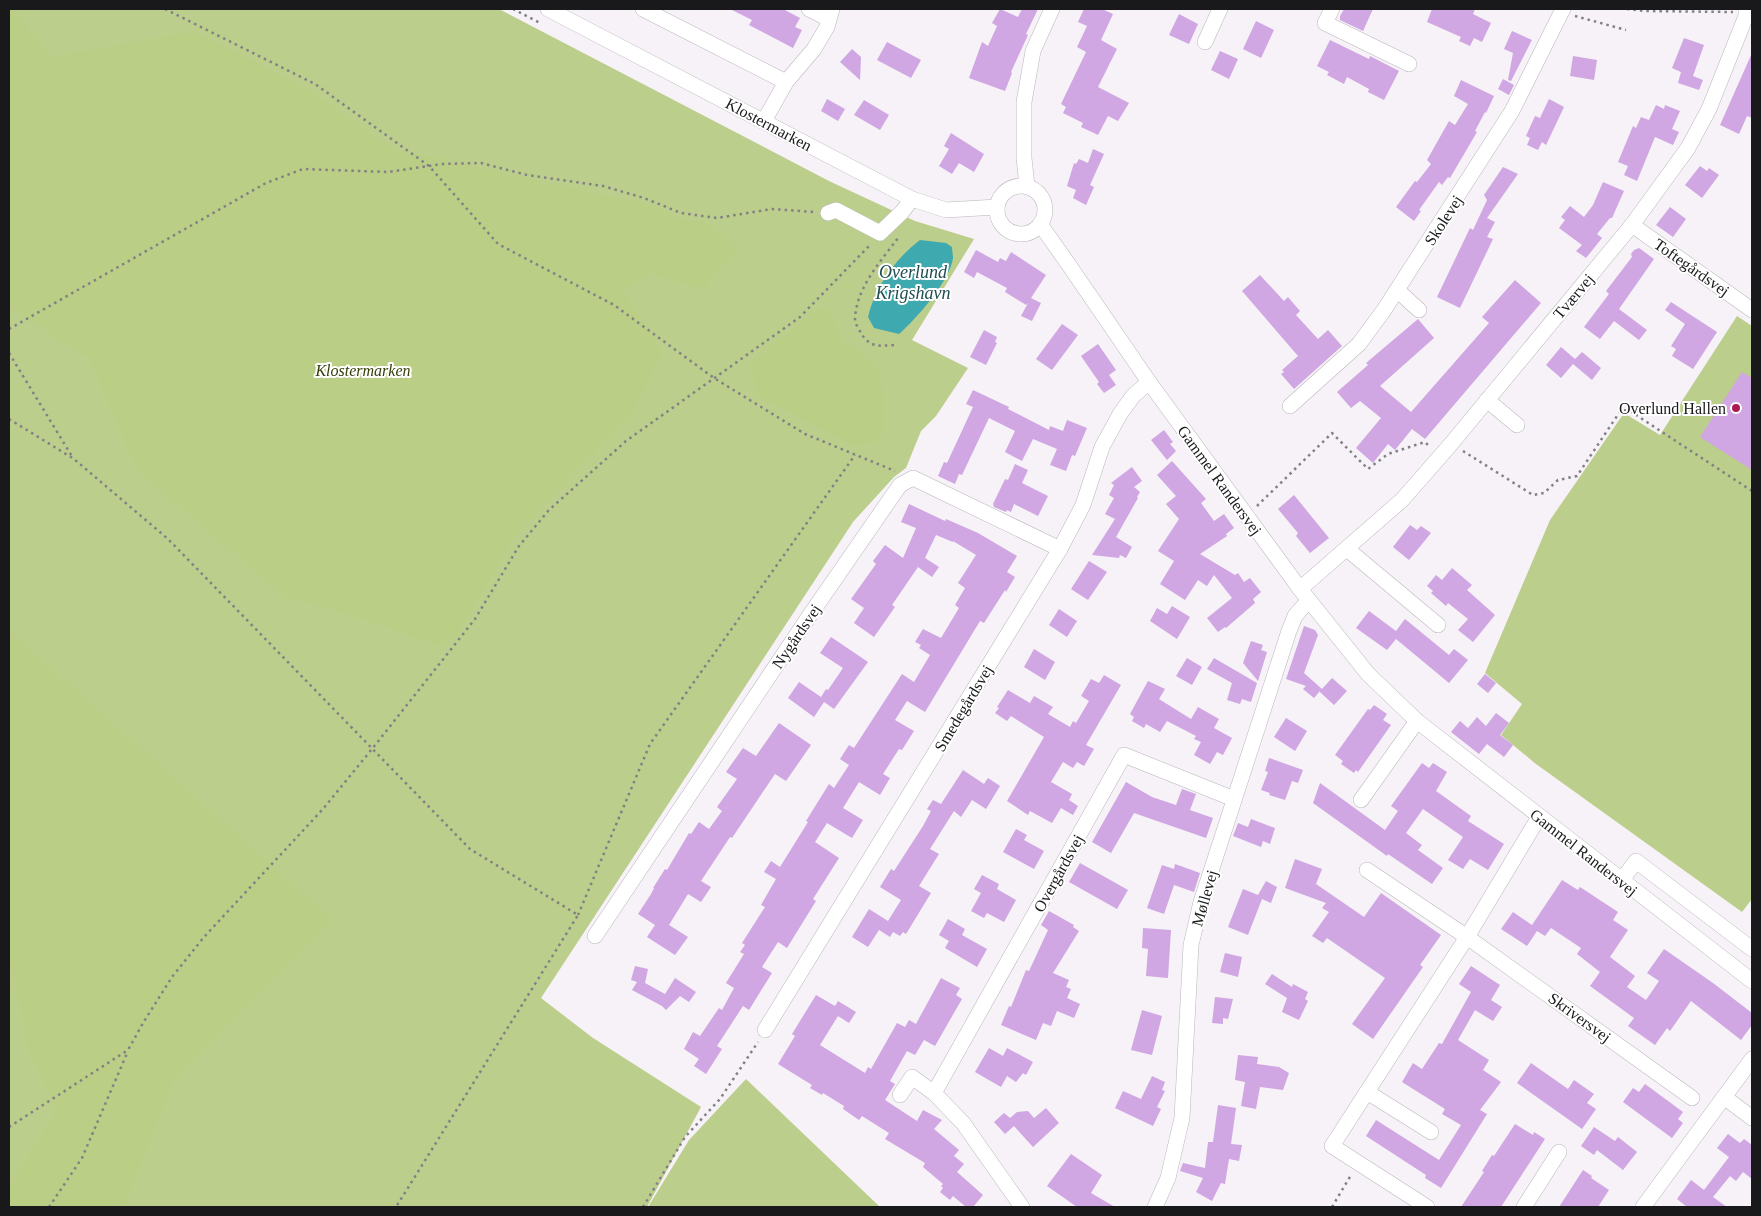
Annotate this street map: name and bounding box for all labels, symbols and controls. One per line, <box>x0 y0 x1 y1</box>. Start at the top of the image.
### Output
street label: Klostermarken <box>723 95 815 154</box>
street label: Skolevej <box>1421 192 1467 249</box>
street label: Toftegårdsvej <box>1650 235 1733 300</box>
water label: Overlund Krigshavn <box>874 262 951 303</box>
street label: Tværvej <box>1550 270 1598 323</box>
park label: Klostermarken <box>314 362 411 379</box>
place label: Overlund Hallen <box>1619 400 1726 417</box>
marker: Overlund Hallen <box>1730 402 1742 414</box>
street label: Gammel Randersvej <box>1173 422 1265 539</box>
street label: Nygårdsvej <box>769 601 825 672</box>
street label: Smedegårdsvej <box>931 662 997 755</box>
street label: Gammel Randersvej <box>1526 805 1641 900</box>
street label: Overgårdsvej <box>1030 832 1088 915</box>
street label: Møllevej <box>1188 868 1222 929</box>
street label: Skriversvej <box>1545 989 1614 1047</box>

